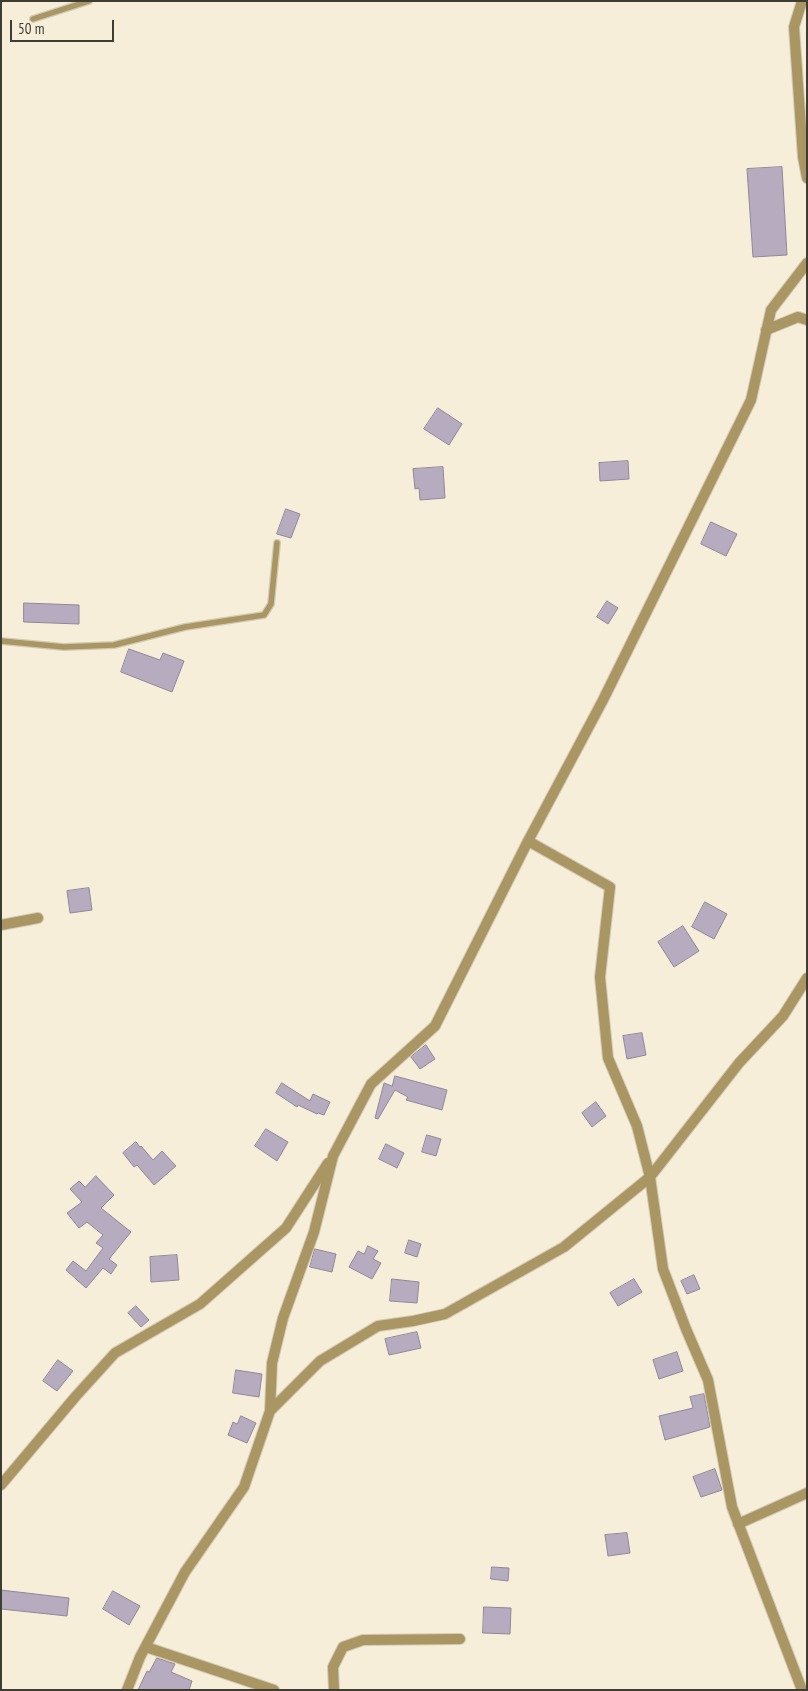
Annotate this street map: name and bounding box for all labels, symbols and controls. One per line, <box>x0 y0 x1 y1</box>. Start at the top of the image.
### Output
scale bar <box>12 10 116 42</box>
text: 50 m <box>18 19 44 38</box>

